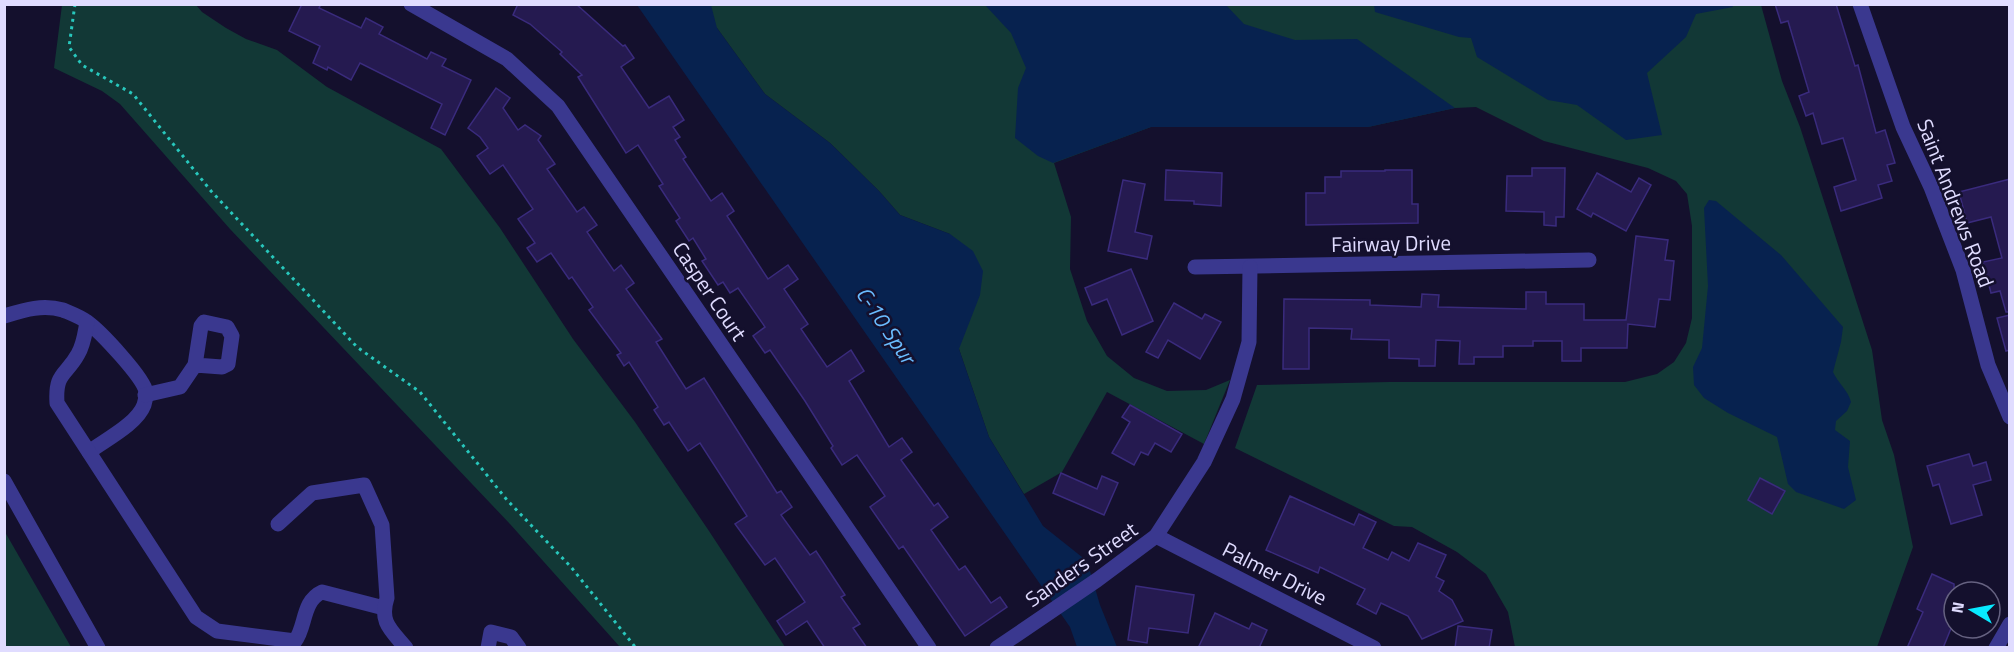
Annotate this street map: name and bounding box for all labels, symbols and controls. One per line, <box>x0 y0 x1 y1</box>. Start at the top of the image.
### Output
street label: Saint Andrews Road <box>1909 114 2003 292</box>
street label: Fairway Drive <box>1331 226 1451 260</box>
street label: Casper Court <box>665 235 755 347</box>
water label: C-10 Spur <box>848 279 926 373</box>
street label: Sanders Street <box>1018 513 1144 615</box>
street label: Palmer Drive <box>1217 533 1333 613</box>
north arrow <box>1942 580 2002 640</box>
text: N <box>1944 600 1970 615</box>

